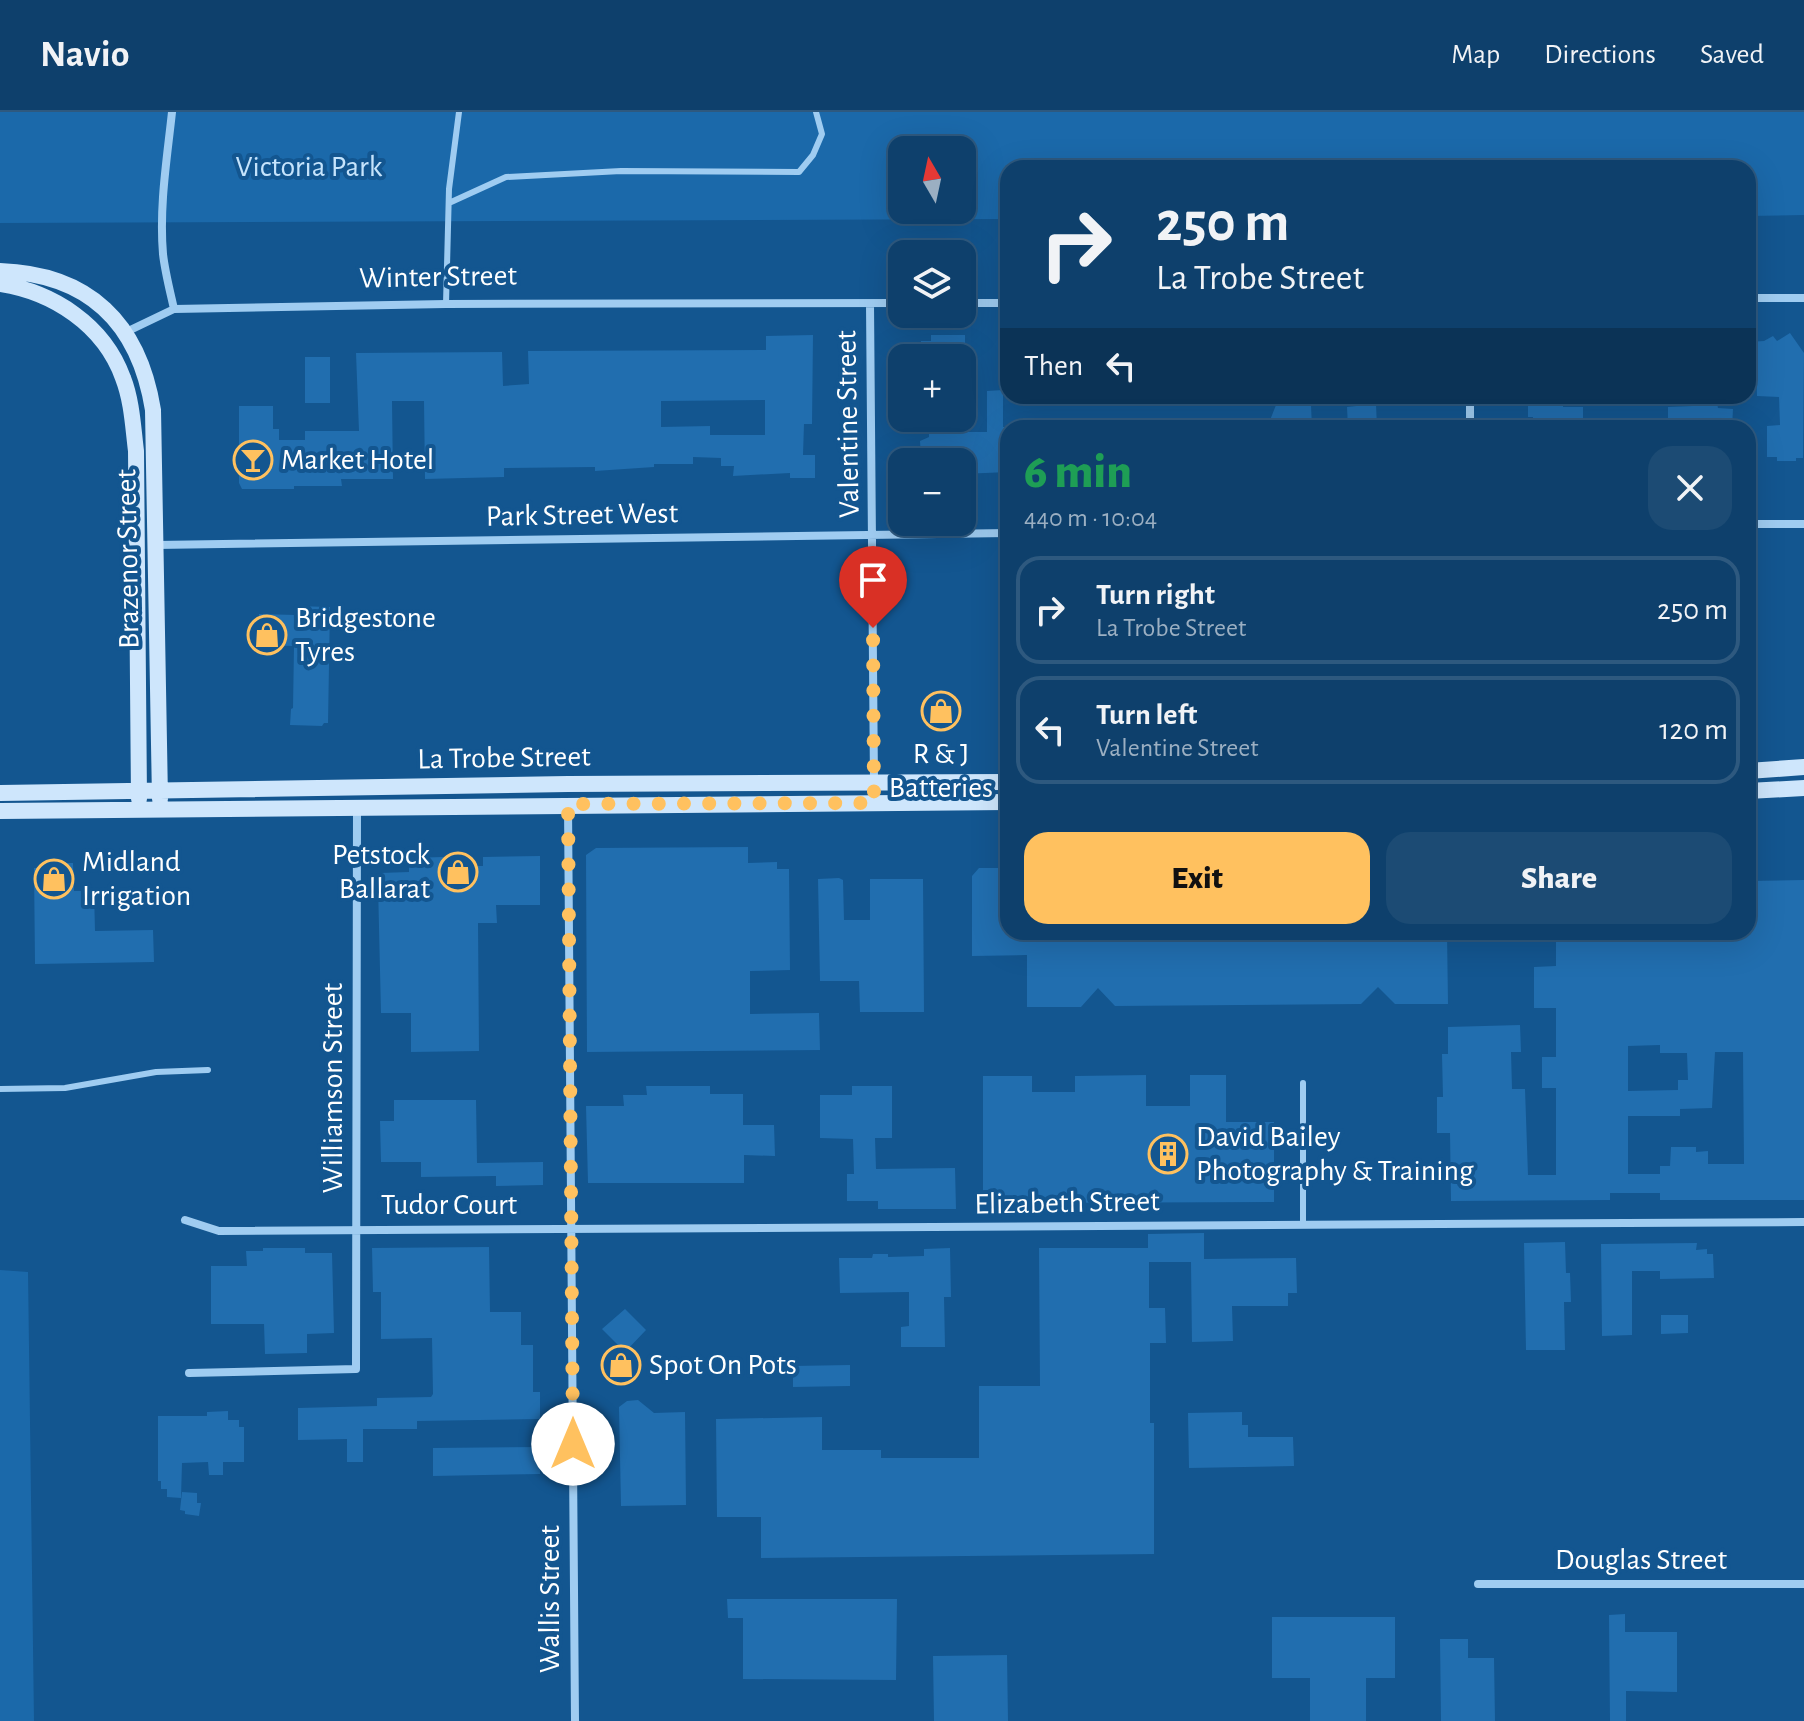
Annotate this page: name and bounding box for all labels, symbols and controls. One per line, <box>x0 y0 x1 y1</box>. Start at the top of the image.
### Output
text: Navio <box>40 36 129 74</box>
text: Map <box>1451 41 1500 69</box>
text: Directions <box>1544 41 1656 69</box>
text: Saved <box>1700 41 1764 69</box>
north arrow <box>888 136 976 224</box>
map controls <box>888 136 976 536</box>
park label: Victoria Park <box>236 152 383 182</box>
icon: right <box>1024 192 1128 296</box>
text: 250 m <box>1156 195 1289 251</box>
button: layers <box>888 240 976 328</box>
text: La Trobe Street <box>1156 260 1364 296</box>
street label: Winter Street <box>359 261 518 293</box>
street label: Valentine Street <box>831 330 865 518</box>
button: + <box>888 344 976 432</box>
icon: left <box>1099 344 1143 388</box>
text: Then <box>1024 351 1083 381</box>
bar icon: Market Hotel <box>232 439 274 481</box>
place label: Market Hotel <box>281 445 434 475</box>
button: close <box>1648 446 1732 530</box>
button: − <box>888 448 976 536</box>
text: 6 min <box>1024 449 1132 497</box>
street label: Brazenor Street <box>111 468 145 649</box>
street label: Park Street West <box>486 498 679 532</box>
text: 440 m · 10:04 <box>1024 505 1157 531</box>
pin <box>839 546 907 628</box>
icon: arrive <box>851 558 895 602</box>
text: Turn right <box>1096 580 1215 610</box>
icon: right <box>1028 588 1072 632</box>
text: 250 m <box>1657 595 1728 625</box>
place label: Bridgestone Tyres <box>295 603 436 667</box>
shop icon: Bridgestone Tyres <box>246 614 288 656</box>
text: La Trobe Street <box>1096 615 1246 641</box>
shop icon: R & J Batteries <box>920 690 962 732</box>
text: Turn left <box>1096 700 1197 730</box>
icon: left <box>1028 708 1072 752</box>
text: 120 m <box>1659 715 1728 745</box>
text: Valentine Street <box>1096 735 1259 761</box>
place label: R & J Batteries <box>889 739 993 803</box>
street label: La Trobe Street <box>417 741 591 775</box>
button: Exit <box>1024 832 1370 924</box>
button: Share <box>1386 832 1732 924</box>
place label: Petstock Ballarat <box>332 840 430 904</box>
place label: Midland Irrigation <box>82 847 191 911</box>
shop icon: Petstock Ballarat <box>437 851 479 893</box>
shop icon: Midland Irrigation <box>33 858 75 900</box>
street label: Williamson Street <box>318 982 348 1193</box>
place label: David Bailey Photography & Training <box>1196 1122 1474 1186</box>
building icon: David Bailey Photography & Training <box>1147 1133 1189 1175</box>
street label: Elizabeth Street <box>974 1186 1160 1220</box>
street label: Tudor Court <box>381 1190 518 1220</box>
shop icon: Spot On Pots <box>600 1344 642 1386</box>
place label: Spot On Pots <box>649 1350 797 1380</box>
position arrow <box>531 1402 615 1486</box>
street label: Wallis Street <box>535 1525 565 1673</box>
street label: Douglas Street <box>1555 1545 1727 1575</box>

